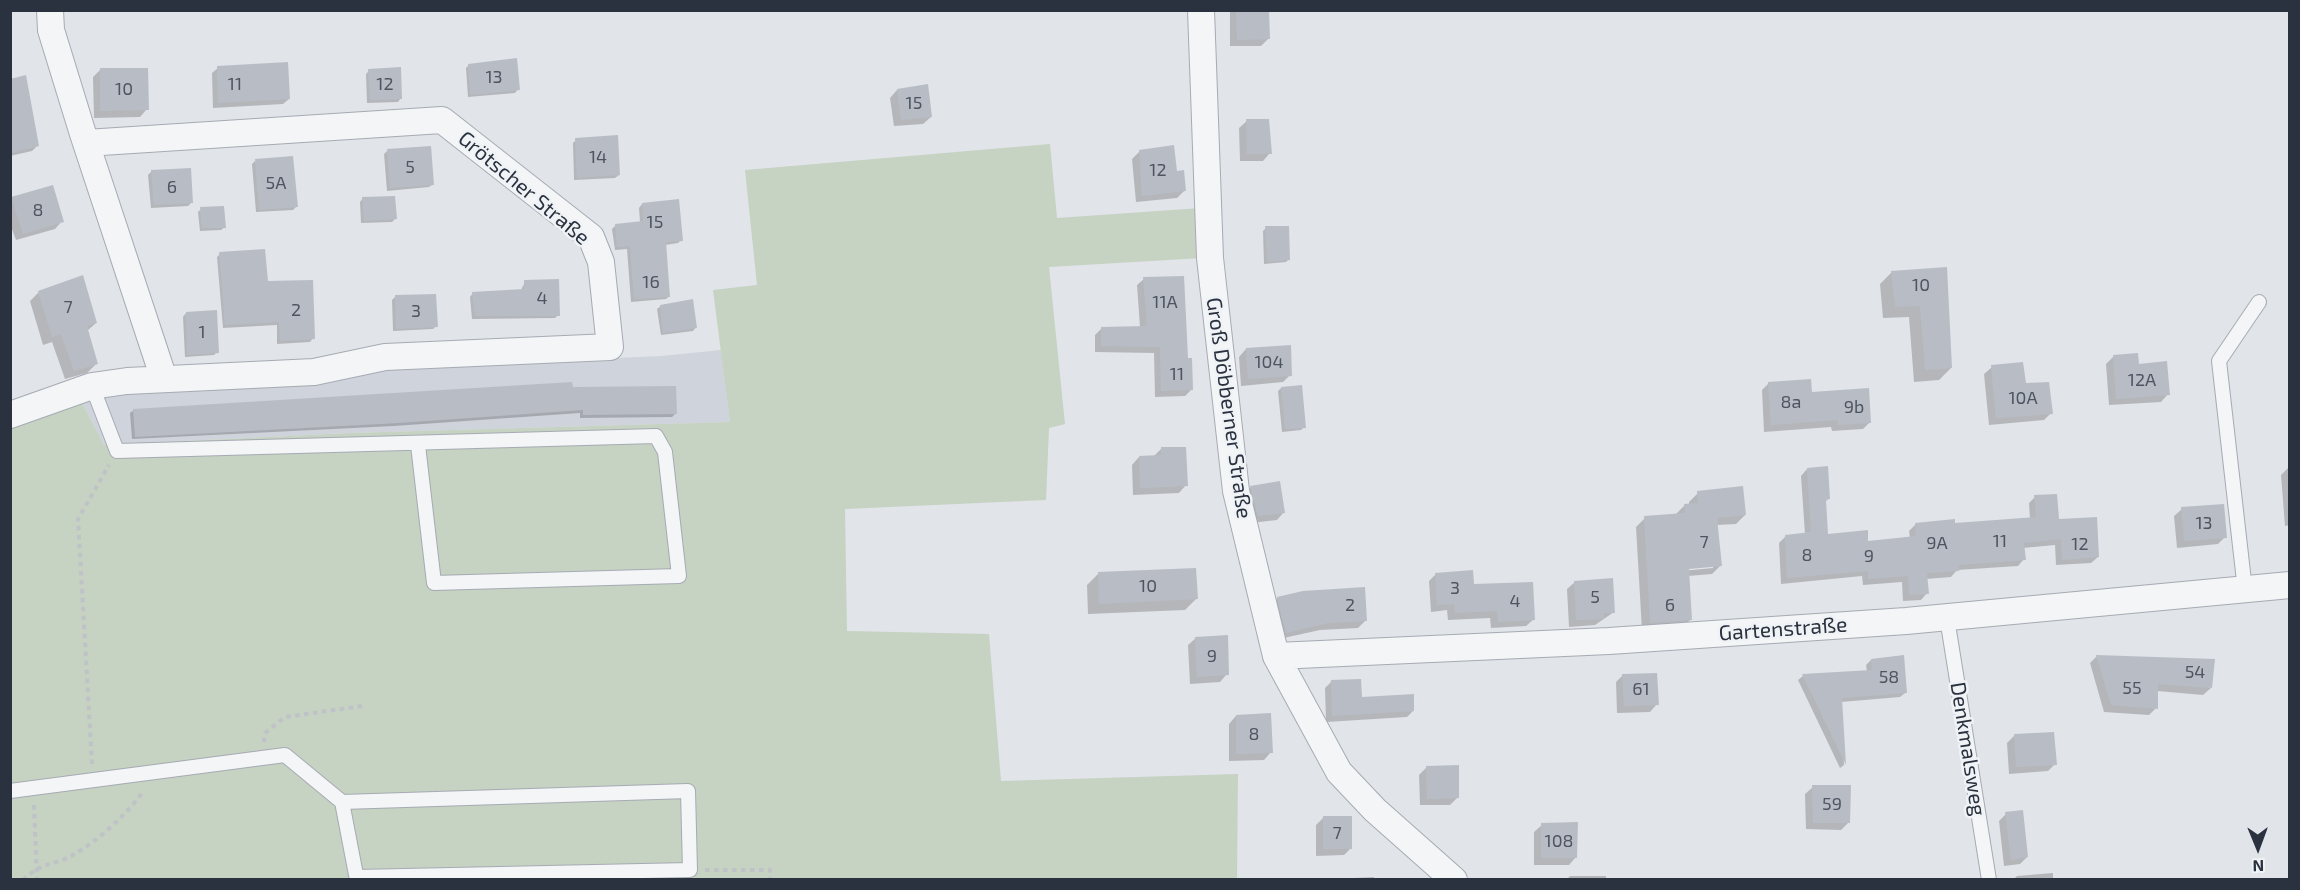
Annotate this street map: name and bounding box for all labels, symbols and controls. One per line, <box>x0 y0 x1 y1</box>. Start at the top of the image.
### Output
house number: 13 <box>485 66 503 88</box>
house number: 11 <box>228 73 242 95</box>
house number: 12 <box>376 73 394 95</box>
house number: 10 <box>115 78 133 100</box>
house number: 15 <box>906 92 922 114</box>
street label: Grötscher Straße <box>453 126 595 250</box>
house number: 14 <box>589 146 607 168</box>
house number: 5 <box>405 156 415 178</box>
house number: 12 <box>1149 159 1167 181</box>
house number: 5A <box>266 172 286 194</box>
house number: 6 <box>167 176 177 198</box>
house number: 8 <box>33 199 43 221</box>
house number: 15 <box>647 211 663 233</box>
house number: 16 <box>642 271 660 293</box>
house number: 10 <box>1912 274 1930 296</box>
house number: 4 <box>536 287 548 309</box>
house number: 11A <box>1152 291 1178 313</box>
house number: 7 <box>63 296 73 318</box>
street label: Groß Döbberner Straße <box>1201 296 1257 520</box>
house number: 2 <box>291 299 301 321</box>
house number: 3 <box>411 300 421 322</box>
house number: 1 <box>198 321 206 343</box>
house number: 104 <box>1254 351 1284 373</box>
house number: 11 <box>1170 363 1184 385</box>
house number: 12A <box>2128 369 2156 391</box>
house number: 10A <box>2008 387 2038 409</box>
house number: 8a <box>1781 391 1801 413</box>
house number: 9b <box>1844 396 1864 418</box>
house number: 13 <box>2195 512 2213 534</box>
house number: 11 <box>1993 530 2007 552</box>
house number: 7 <box>1699 531 1709 553</box>
house number: 9A <box>1926 532 1948 554</box>
house number: 12 <box>2071 533 2089 555</box>
house number: 8 <box>1802 544 1812 566</box>
house number: 9 <box>1864 545 1874 567</box>
house number: 10 <box>1139 575 1157 597</box>
house number: 3 <box>1450 577 1460 599</box>
house number: 5 <box>1590 586 1600 608</box>
house number: 4 <box>1509 590 1521 612</box>
house number: 2 <box>1345 594 1355 616</box>
house number: 6 <box>1665 594 1675 616</box>
street label: Gartenstraße <box>1718 612 1848 646</box>
house number: 9 <box>1207 645 1217 667</box>
house number: 54 <box>2185 661 2205 683</box>
house number: 58 <box>1879 666 1899 688</box>
house number: 55 <box>2122 677 2142 699</box>
house number: 61 <box>1632 678 1650 700</box>
street label: Denkmalsweg <box>1945 680 1991 818</box>
house number: 8 <box>1249 723 1259 745</box>
house number: 59 <box>1822 793 1842 815</box>
north arrow <box>2228 818 2288 878</box>
house number: 7 <box>1332 822 1342 844</box>
house number: 108 <box>1545 830 1573 852</box>
text: N <box>2252 857 2264 876</box>

